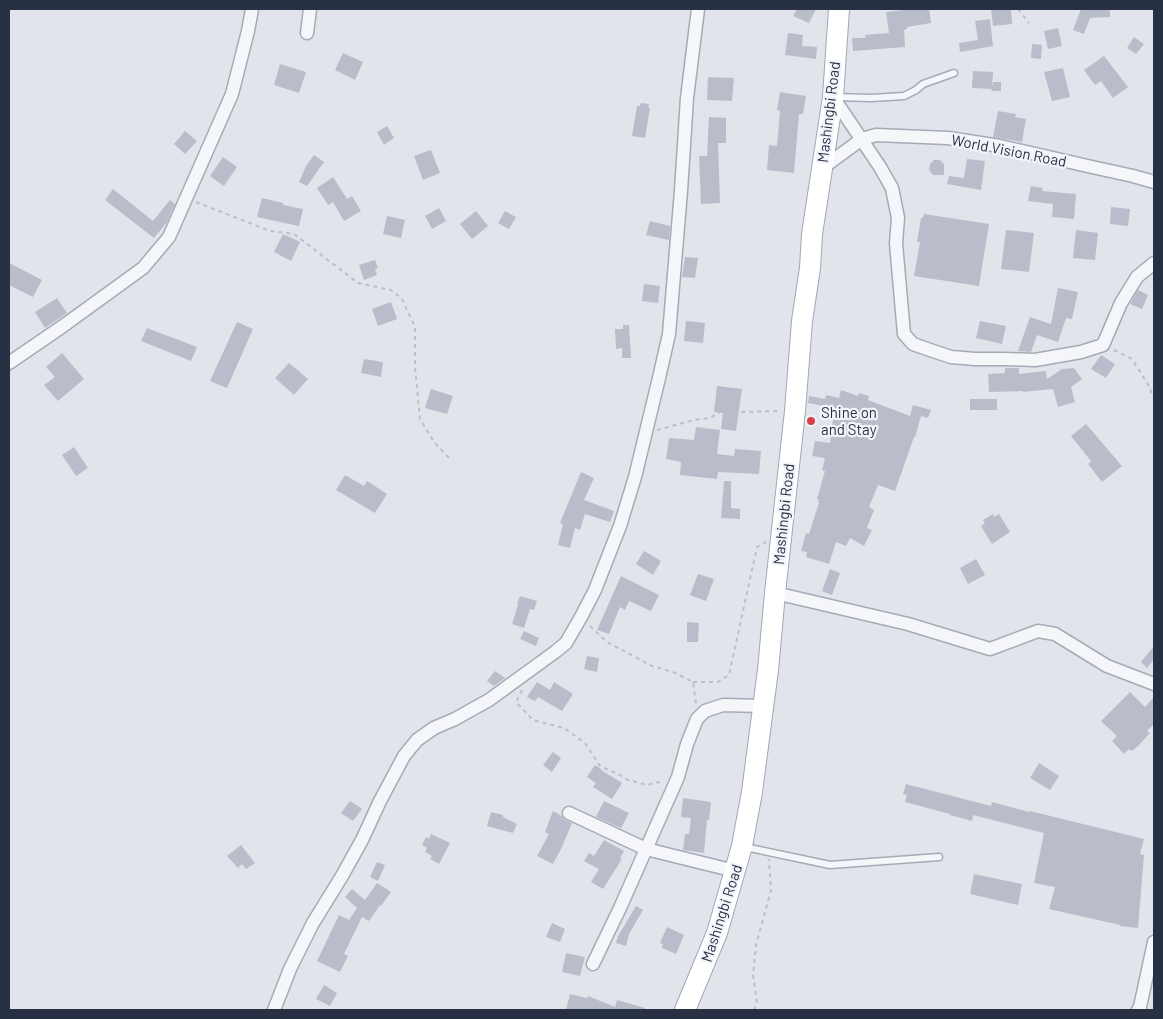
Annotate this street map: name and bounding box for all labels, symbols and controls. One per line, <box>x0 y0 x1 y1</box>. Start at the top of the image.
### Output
street label: Mashingbi Road <box>813 60 843 164</box>
street label: World Vision Road <box>950 130 1068 170</box>
place label: Shine on and Stay <box>821 403 877 438</box>
marker: Shine on and Stay <box>805 415 817 427</box>
street label: Mashingbi Road <box>769 462 797 566</box>
street label: Mashingbi Road <box>697 862 745 964</box>

